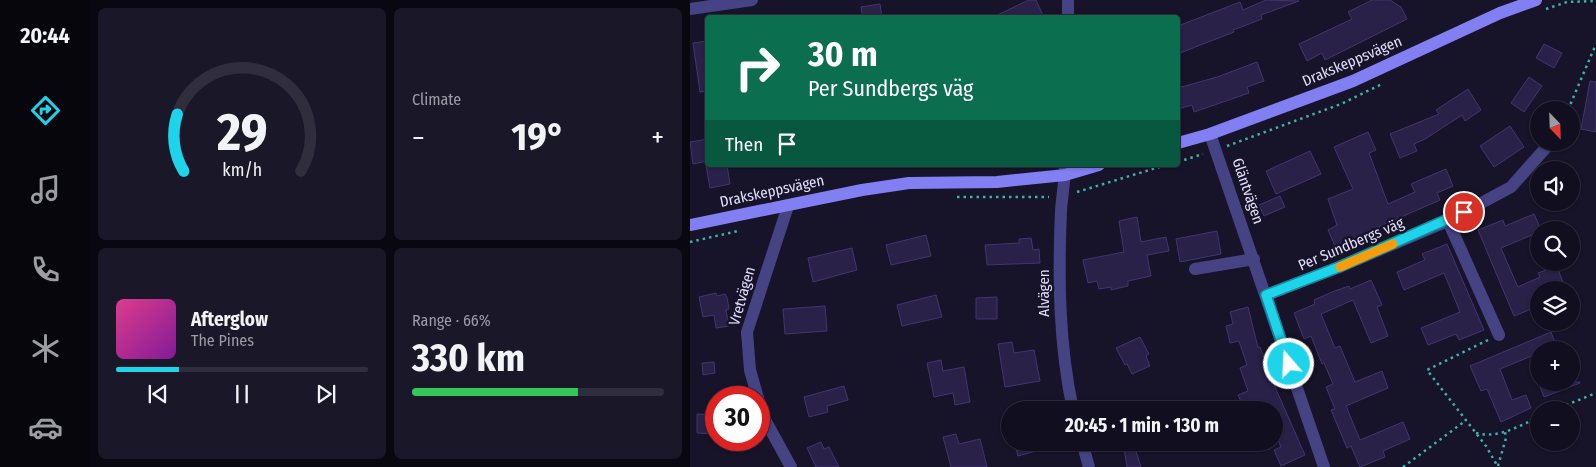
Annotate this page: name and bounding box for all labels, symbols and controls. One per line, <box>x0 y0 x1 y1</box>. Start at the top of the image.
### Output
text: 20:44 <box>20 22 70 49</box>
street label: Drakskeppsvägen <box>1300 32 1404 90</box>
text: 30 m <box>808 33 878 75</box>
icon: right <box>725 35 790 100</box>
text: Per Sundbergs väg <box>808 75 973 102</box>
text: Climate <box>412 90 461 109</box>
icon: directions <box>28 93 63 128</box>
text: 29 <box>216 101 267 164</box>
north arrow <box>1530 101 1580 151</box>
map controls <box>1530 101 1580 451</box>
text: 19° <box>511 114 565 160</box>
text: − <box>412 121 425 154</box>
text: + <box>651 121 664 154</box>
icon: arrive <box>773 130 801 158</box>
text: Then <box>725 133 763 156</box>
street label: Gläntvägen <box>1228 156 1268 226</box>
text: km/h <box>222 159 262 181</box>
button: sound <box>1530 161 1580 211</box>
street label: Drakskeppsvägen <box>718 171 826 211</box>
icon: music <box>28 172 63 207</box>
pin <box>1443 191 1485 233</box>
icon: arrive <box>1450 198 1478 226</box>
street label: Per Sundbergs väg <box>1296 214 1406 274</box>
button: search <box>1530 221 1580 271</box>
icon: phone <box>28 252 63 287</box>
street label: Vretvägen <box>725 265 759 327</box>
street label: Alvägen <box>1035 269 1053 317</box>
button: layers <box>1530 281 1580 331</box>
text: Afterglow <box>191 308 268 331</box>
text: Range · 66% <box>412 311 491 330</box>
icon: climate <box>28 331 63 366</box>
text: The Pines <box>191 331 254 350</box>
text: 330 km <box>412 335 525 381</box>
position arrow <box>1262 337 1314 389</box>
button: + <box>1530 341 1580 391</box>
icon: previous <box>144 380 172 408</box>
icon: pause <box>228 380 256 408</box>
icon: next <box>312 380 340 408</box>
speed limit sign: 30 <box>705 386 770 451</box>
button: − <box>1530 401 1580 451</box>
icon: car <box>28 410 63 445</box>
text: 20:45 · 1 min · 130 m <box>1065 414 1219 437</box>

